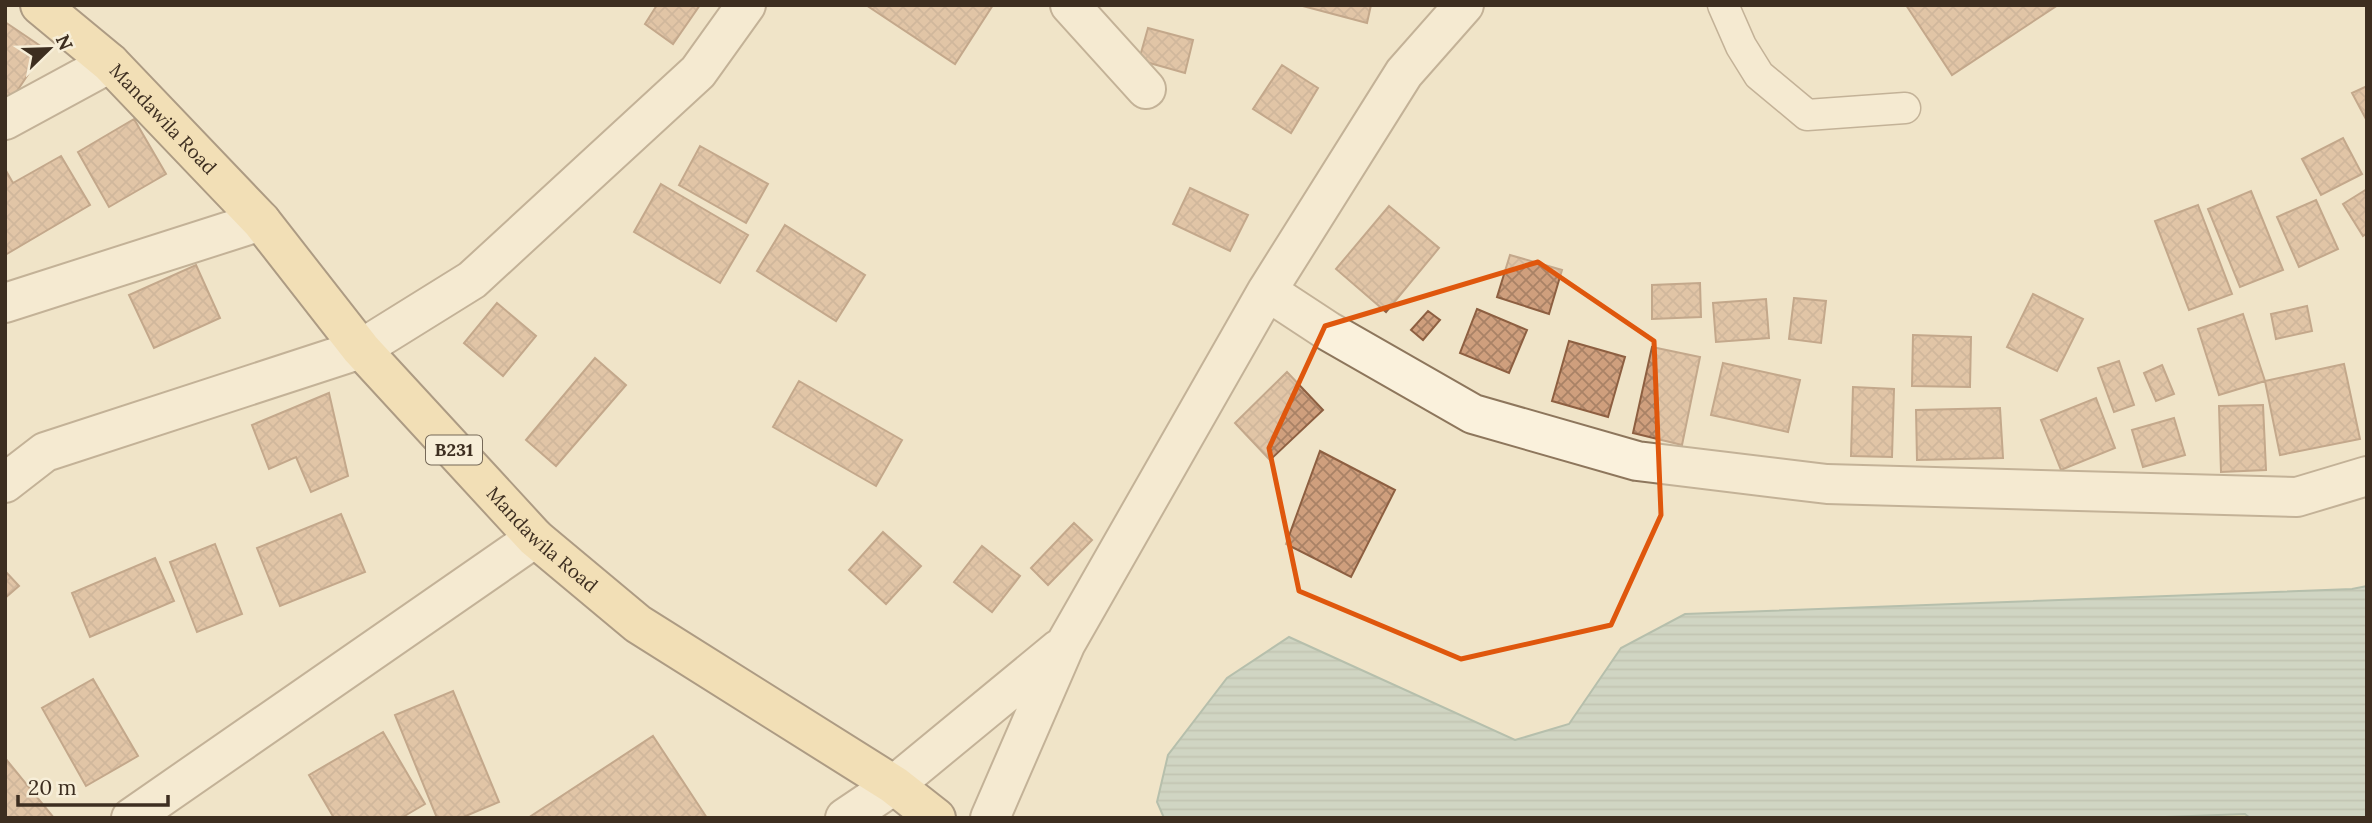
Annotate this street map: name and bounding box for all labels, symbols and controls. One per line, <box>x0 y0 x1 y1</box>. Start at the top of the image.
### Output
north arrow <box>14 14 84 84</box>
text: N <box>51 31 79 54</box>
street label: Mandawila Road <box>105 58 222 179</box>
road number: B231 <box>426 436 482 464</box>
street label: Mandawila Road <box>481 481 603 597</box>
scale bar <box>18 764 168 808</box>
text: 20 m <box>28 774 77 801</box>

